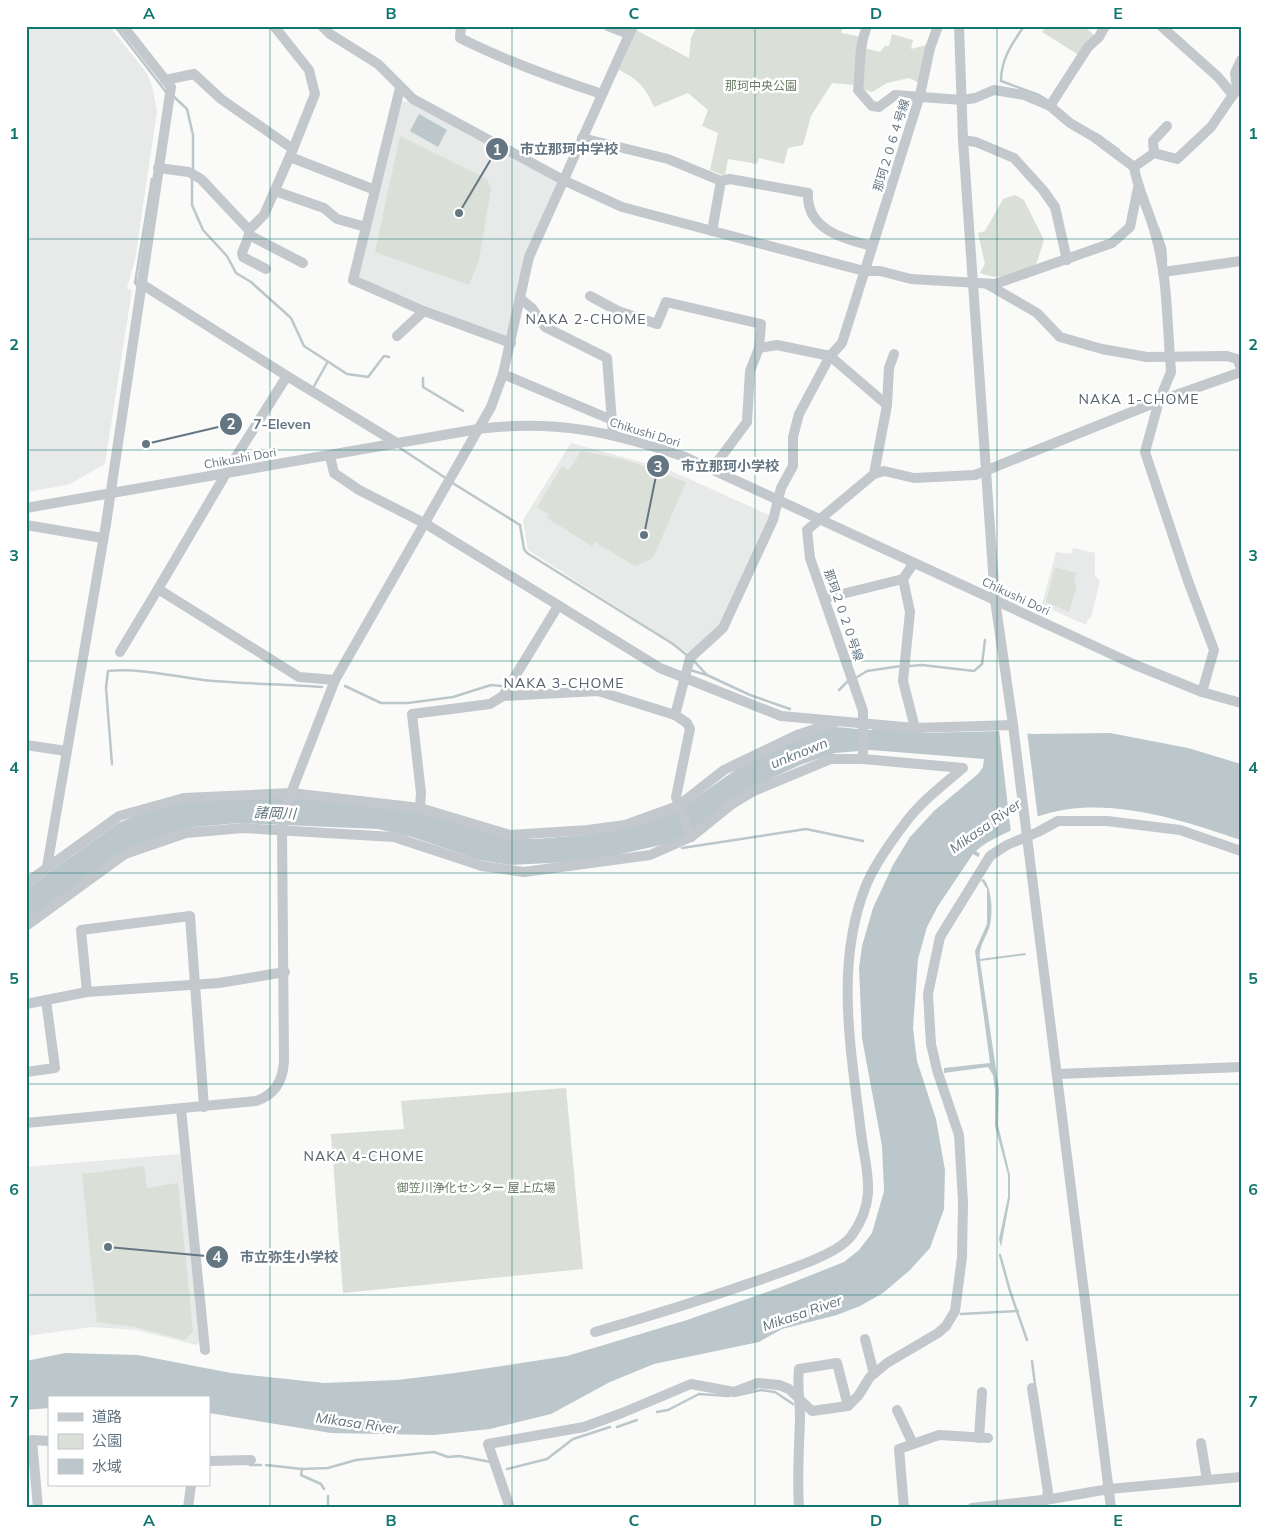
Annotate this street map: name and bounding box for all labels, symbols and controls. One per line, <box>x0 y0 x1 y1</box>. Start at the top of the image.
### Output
text: A <box>143 3 155 23</box>
text: B <box>385 3 397 23</box>
text: C <box>629 3 640 23</box>
text: D <box>870 3 882 23</box>
text: E <box>1113 3 1123 23</box>
park label: 那珂中央公園 <box>725 78 797 93</box>
street label: 那珂２０６４号線 <box>870 97 912 193</box>
text: 1 <box>9 123 19 143</box>
text: 1 <box>1248 123 1258 143</box>
callout: 市立那珂中学校 <box>485 135 628 164</box>
text: 1 <box>492 140 502 159</box>
text: 市立那珂中学校 <box>520 140 618 158</box>
district label: NAKA 2-CHOME <box>526 310 646 328</box>
text: 2 <box>9 334 19 354</box>
text: 2 <box>1248 334 1258 354</box>
district label: NAKA 1-CHOME <box>1079 390 1199 408</box>
callout: 7-Eleven <box>218 410 321 439</box>
text: 2 <box>226 414 236 433</box>
street label: Chikushi Dori <box>608 414 682 450</box>
text: 7-Eleven <box>253 415 311 433</box>
street label: Chikushi Dori <box>203 444 277 472</box>
callout: 市立那珂小学校 <box>646 452 789 481</box>
text: 3 <box>653 457 663 476</box>
text: 市立那珂小学校 <box>681 457 779 475</box>
text: 3 <box>9 545 19 565</box>
text: 3 <box>1248 545 1258 565</box>
street label: 那珂２０２０号線 <box>821 567 867 663</box>
street label: Chikushi Dori <box>980 574 1052 618</box>
district label: NAKA 3-CHOME <box>504 674 624 692</box>
water label: unknown <box>768 733 830 773</box>
text: 4 <box>9 757 19 777</box>
text: 4 <box>1248 757 1258 777</box>
water label: Mikasa River <box>946 794 1025 857</box>
water label: 諸岡川 <box>254 803 298 823</box>
text: 5 <box>9 968 19 988</box>
text: 5 <box>1248 968 1258 988</box>
district label: NAKA 4-CHOME <box>304 1147 424 1165</box>
text: 6 <box>9 1179 19 1199</box>
text: 6 <box>1248 1179 1258 1199</box>
park label: 御笠川浄化センター 屋上広場 <box>396 1180 556 1195</box>
callout: 市立弥生小学校 <box>205 1242 348 1271</box>
text: 4 <box>212 1247 222 1266</box>
text: 市立弥生小学校 <box>240 1248 338 1266</box>
water label: Mikasa River <box>760 1291 845 1335</box>
text: 7 <box>9 1391 19 1411</box>
text: 7 <box>1248 1391 1258 1411</box>
legend <box>48 1396 210 1486</box>
text: 道路 <box>92 1407 122 1426</box>
water label: Mikasa River <box>315 1408 400 1438</box>
text: 公園 <box>92 1431 122 1450</box>
text: 水域 <box>92 1457 122 1476</box>
text: A <box>143 1510 155 1530</box>
text: B <box>385 1510 397 1530</box>
text: C <box>629 1510 640 1530</box>
text: D <box>870 1510 882 1530</box>
text: E <box>1113 1510 1123 1530</box>

